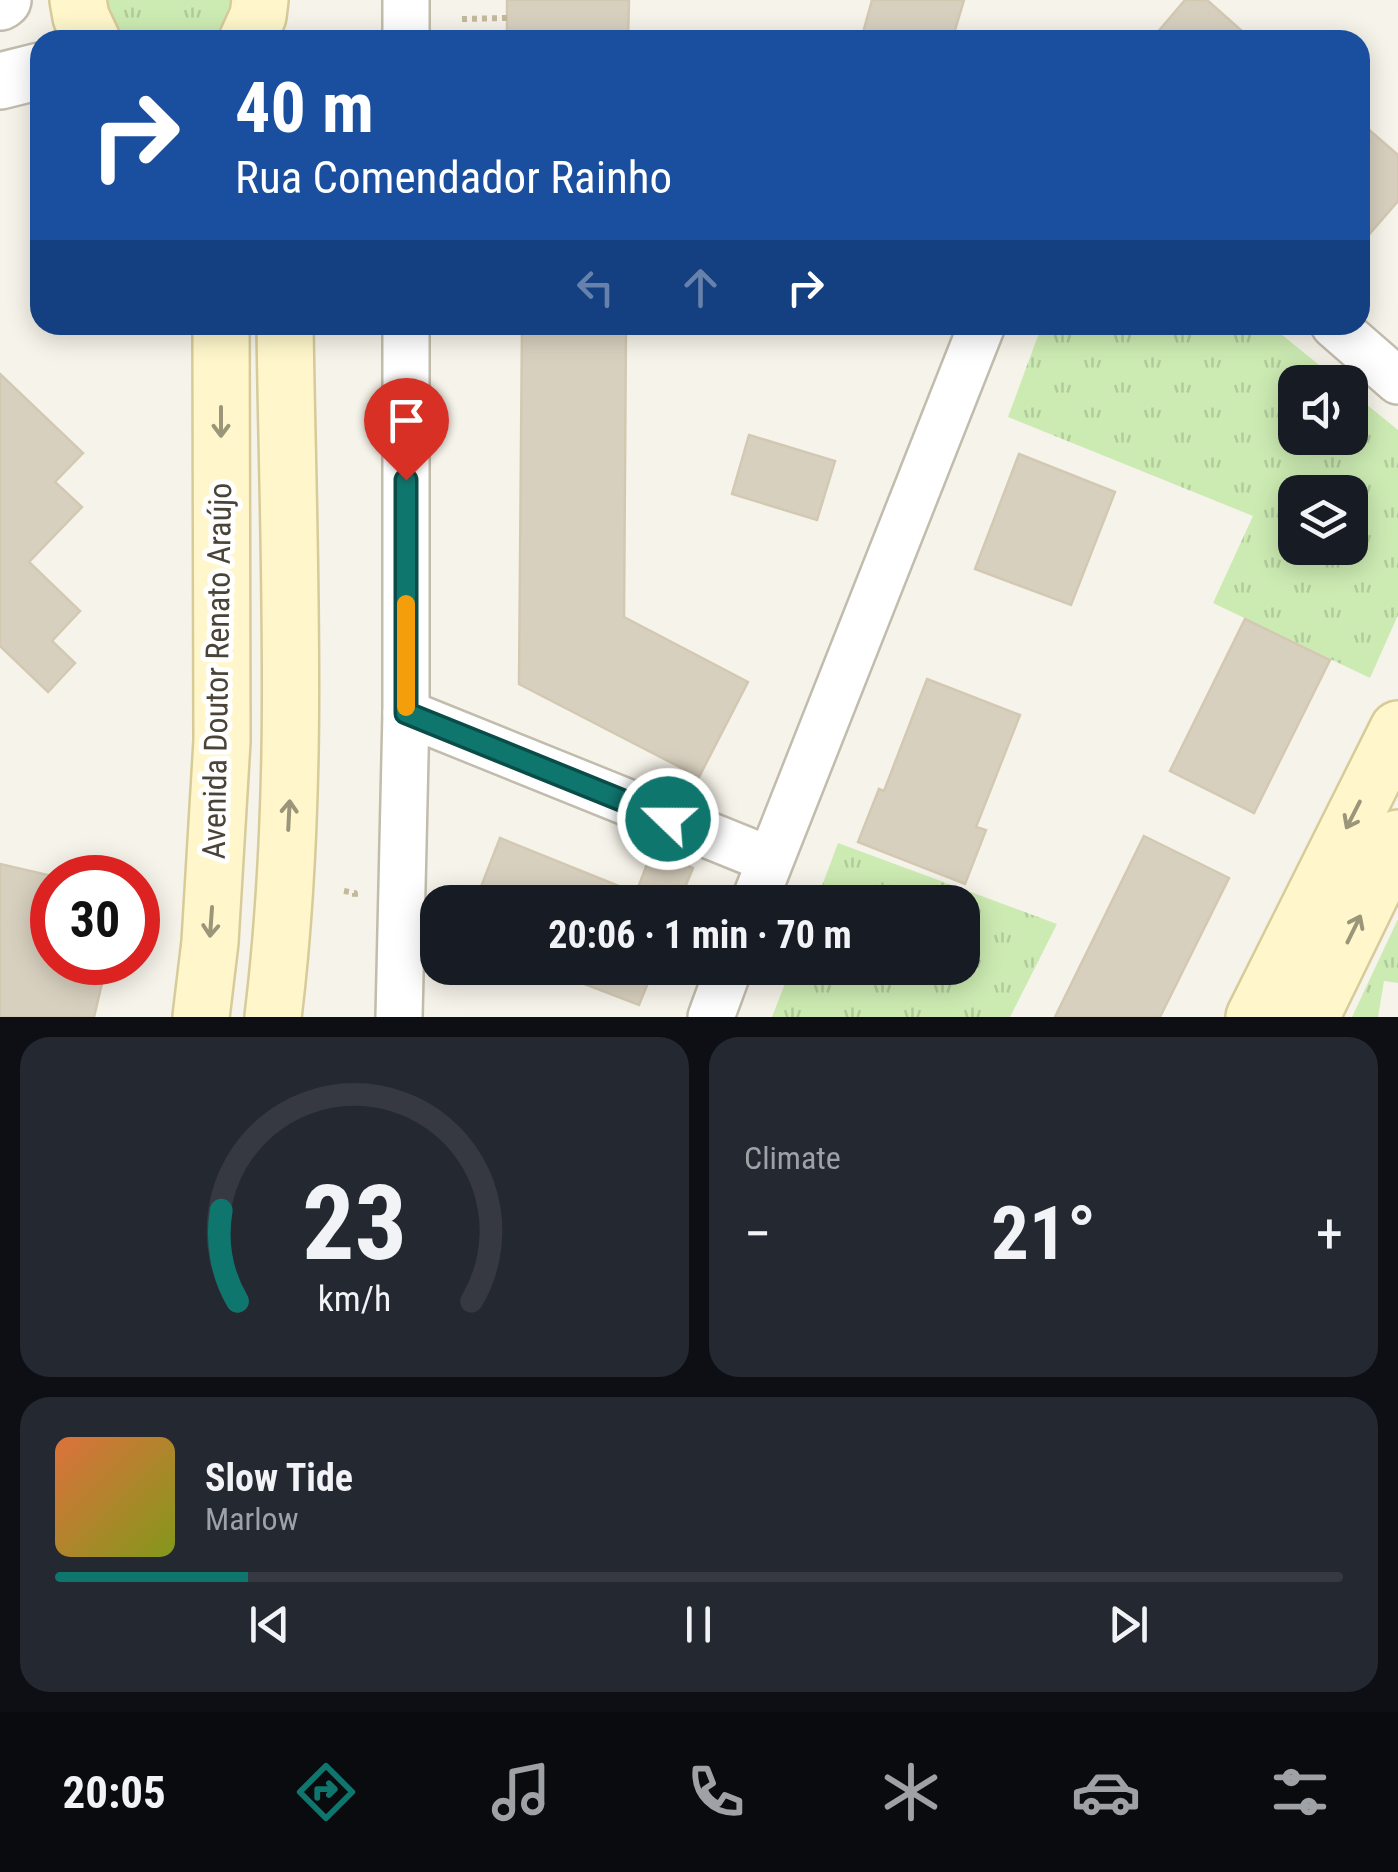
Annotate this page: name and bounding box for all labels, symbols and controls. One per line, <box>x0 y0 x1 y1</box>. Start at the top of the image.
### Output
text: 40 m <box>235 67 374 149</box>
icon: right <box>70 70 200 200</box>
text: Rua Comendador Rainho <box>235 151 672 204</box>
icon: left <box>568 260 623 315</box>
icon: ahead <box>673 260 728 315</box>
icon: right <box>778 260 833 315</box>
map controls <box>1278 365 1368 565</box>
button: sound <box>1278 365 1368 455</box>
pin <box>364 378 449 481</box>
icon: arrive <box>379 393 434 448</box>
one-way arrow <box>212 406 230 438</box>
button: layers <box>1278 475 1368 565</box>
street label: Avenida Doutor Renato Araújo <box>195 482 239 860</box>
position arrow <box>616 767 720 871</box>
one-way arrow <box>280 800 299 832</box>
one-way arrow <box>1343 800 1362 830</box>
speed limit sign: 30 <box>30 855 160 985</box>
one-way arrow <box>201 906 220 938</box>
text: 20:06 · 1 min · 70 m <box>548 913 852 957</box>
one-way arrow <box>1345 915 1364 945</box>
text: Climate <box>744 1139 841 1177</box>
text: 23 <box>302 1163 407 1284</box>
text: 21° <box>991 1189 1096 1277</box>
text: − <box>744 1202 772 1266</box>
text: + <box>1316 1202 1343 1266</box>
text: km/h <box>318 1278 391 1320</box>
text: Slow Tide <box>205 1456 353 1500</box>
text: Marlow <box>205 1500 298 1538</box>
icon: previous <box>242 1597 297 1652</box>
icon: pause <box>671 1597 726 1652</box>
icon: next <box>1101 1597 1156 1652</box>
icon: directions <box>291 1757 361 1827</box>
icon: music <box>486 1757 556 1827</box>
icon: phone <box>681 1757 751 1827</box>
icon: climate <box>876 1757 946 1827</box>
icon: car <box>1071 1757 1141 1827</box>
icon: filters <box>1265 1757 1335 1827</box>
text: 20:05 <box>62 1766 166 1819</box>

